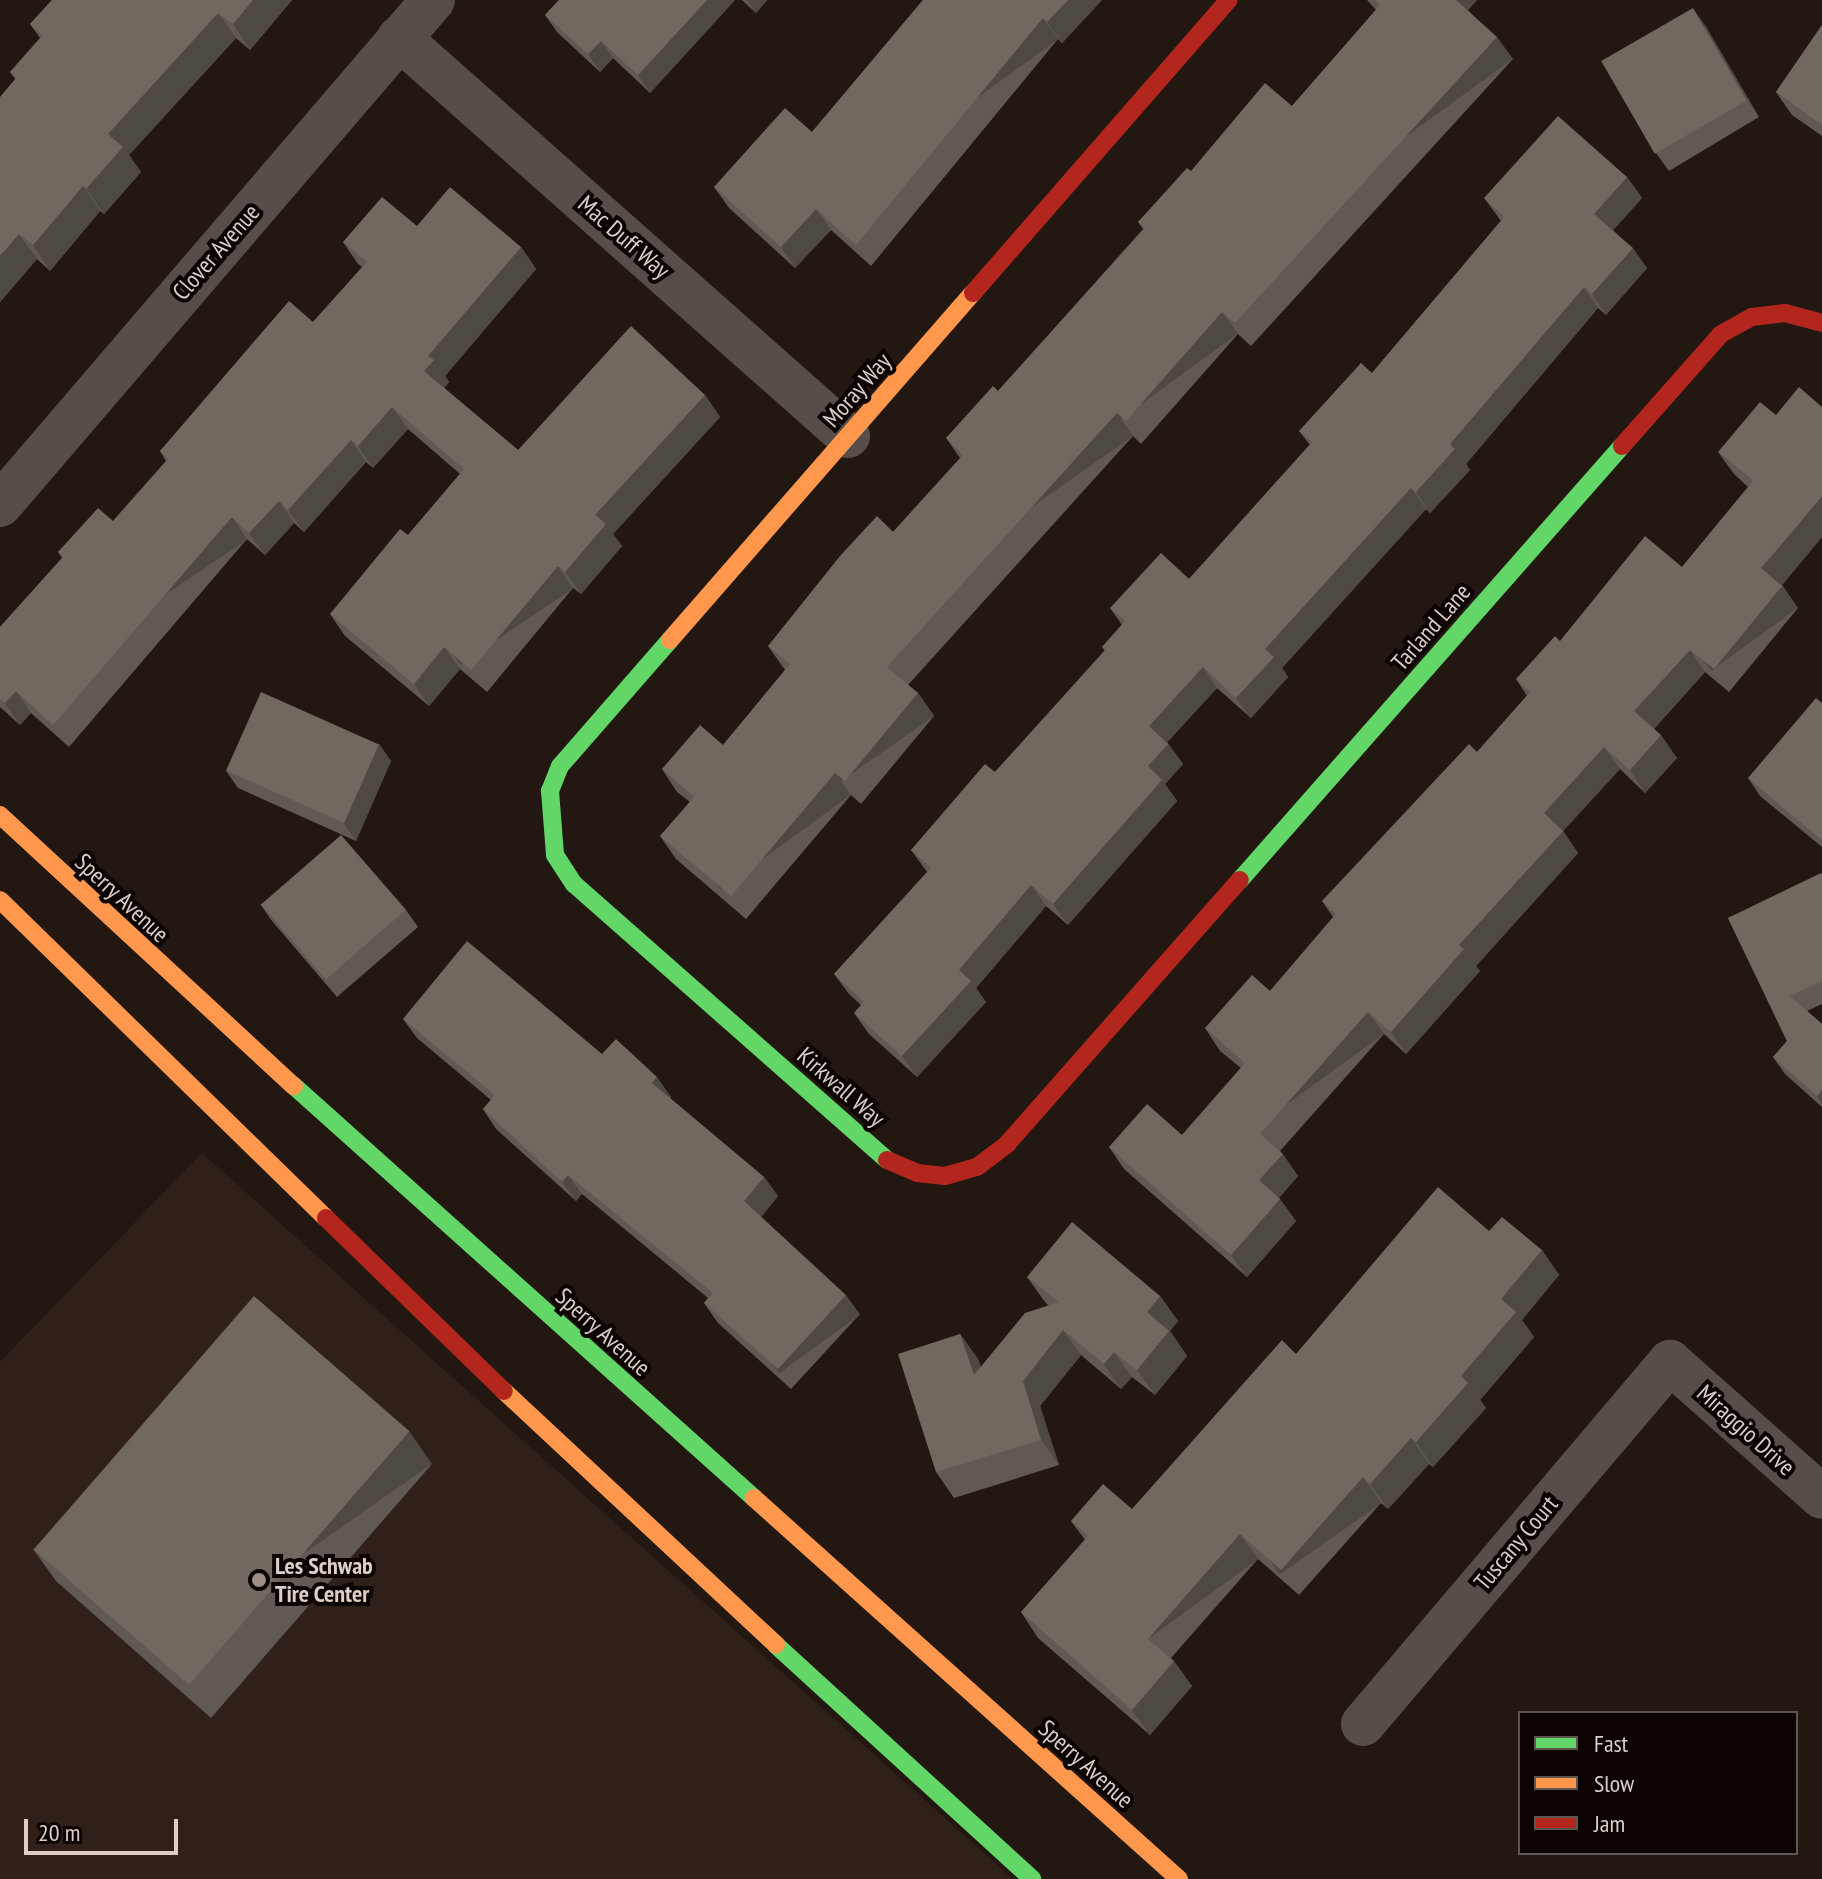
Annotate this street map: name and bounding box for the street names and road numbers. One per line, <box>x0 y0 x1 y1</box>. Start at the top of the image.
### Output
street label: Mac Duff Way <box>572 189 676 285</box>
street label: Clover Avenue <box>166 198 266 306</box>
street label: Moray Way <box>817 347 897 433</box>
street label: Tarland Lane <box>1385 578 1477 676</box>
street label: Sperry Avenue <box>69 847 175 949</box>
street label: Kirkwall Way <box>791 1041 891 1133</box>
street label: Sperry Avenue <box>549 1282 657 1382</box>
street label: Miraggio Drive <box>1691 1379 1801 1481</box>
street label: Tuscany Court <box>1468 1490 1564 1596</box>
street label: Sperry Avenue <box>1032 1714 1140 1814</box>

